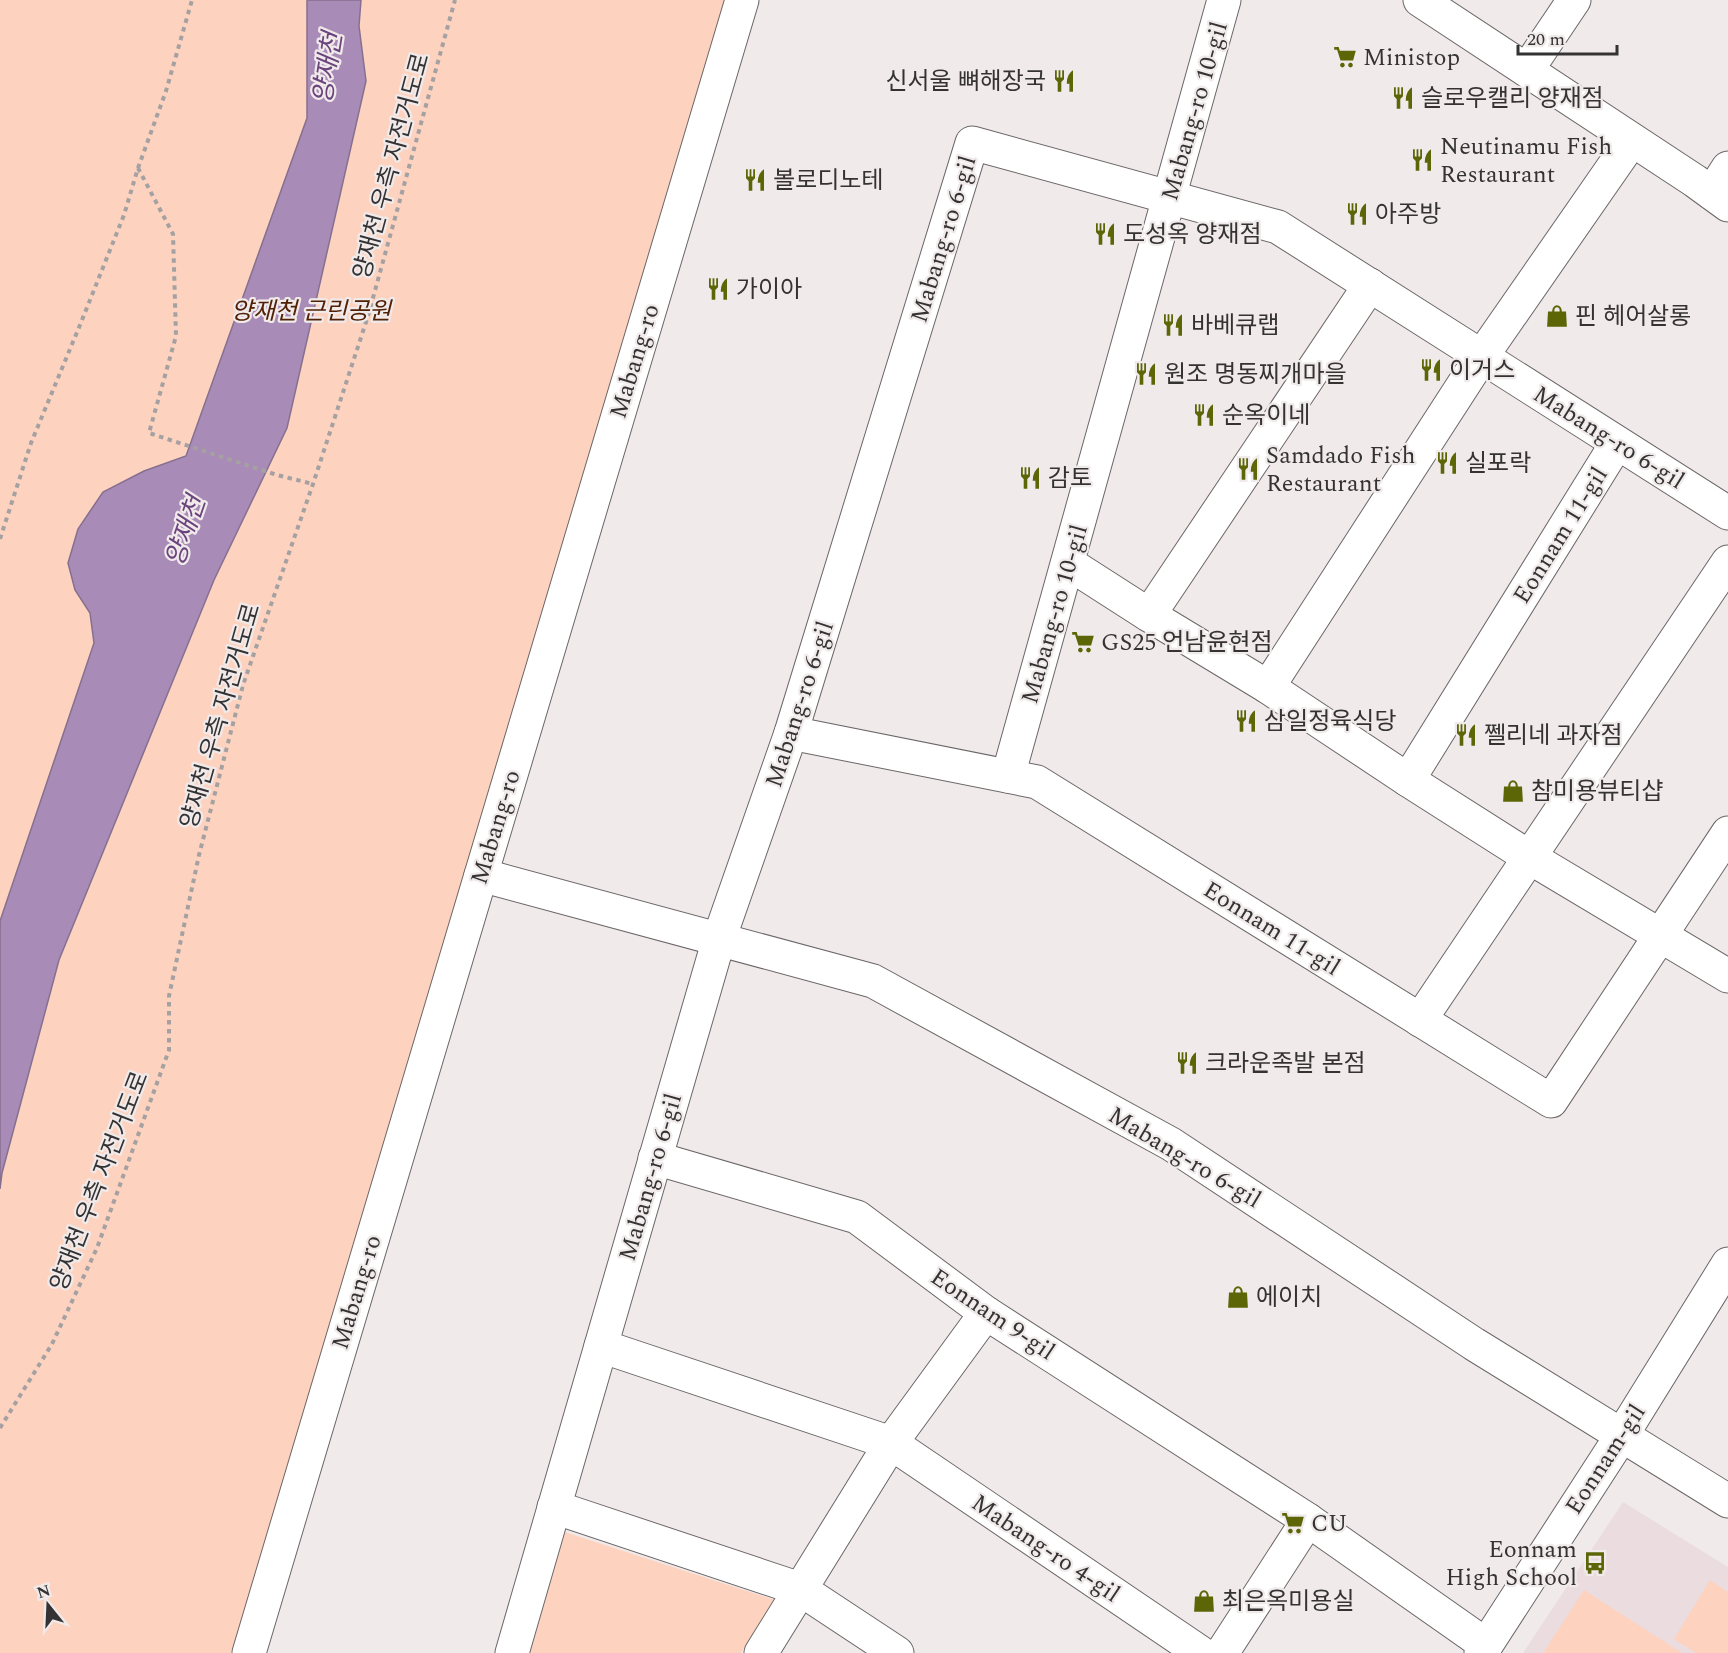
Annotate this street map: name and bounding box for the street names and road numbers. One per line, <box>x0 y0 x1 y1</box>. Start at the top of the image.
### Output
street label: Mabang-ro 10-gil <box>1152 17 1238 205</box>
street label: 양재천 우측 자전거도로 <box>344 49 439 283</box>
street label: Mabang-ro 6-gil <box>901 151 986 327</box>
street label: Mabang-ro <box>600 300 669 423</box>
street label: Mabang-ro 6-gil <box>1526 377 1691 499</box>
street label: Eonnam 11-gil <box>1504 460 1617 611</box>
street label: Mabang-ro 10-gil <box>1012 520 1098 708</box>
street label: 양재천 우측 자전거도로 <box>172 599 270 833</box>
street label: Mabang-ro 6-gil <box>756 617 844 792</box>
street label: Mabang-ro <box>461 766 530 889</box>
street label: Eonnam 11-gil <box>1196 872 1347 985</box>
street label: 양재천 우측 자전거도로 <box>41 1066 158 1296</box>
street label: Mabang-ro 6-gil <box>610 1089 692 1265</box>
street label: Mabang-ro 6-gil <box>1101 1098 1268 1218</box>
street label: Mabang-ro <box>322 1231 391 1354</box>
street label: Eonnam 9-gil <box>923 1260 1062 1370</box>
street label: Eonnam-gil <box>1557 1397 1655 1522</box>
street label: Mabang-ro 4-gil <box>964 1486 1127 1612</box>

